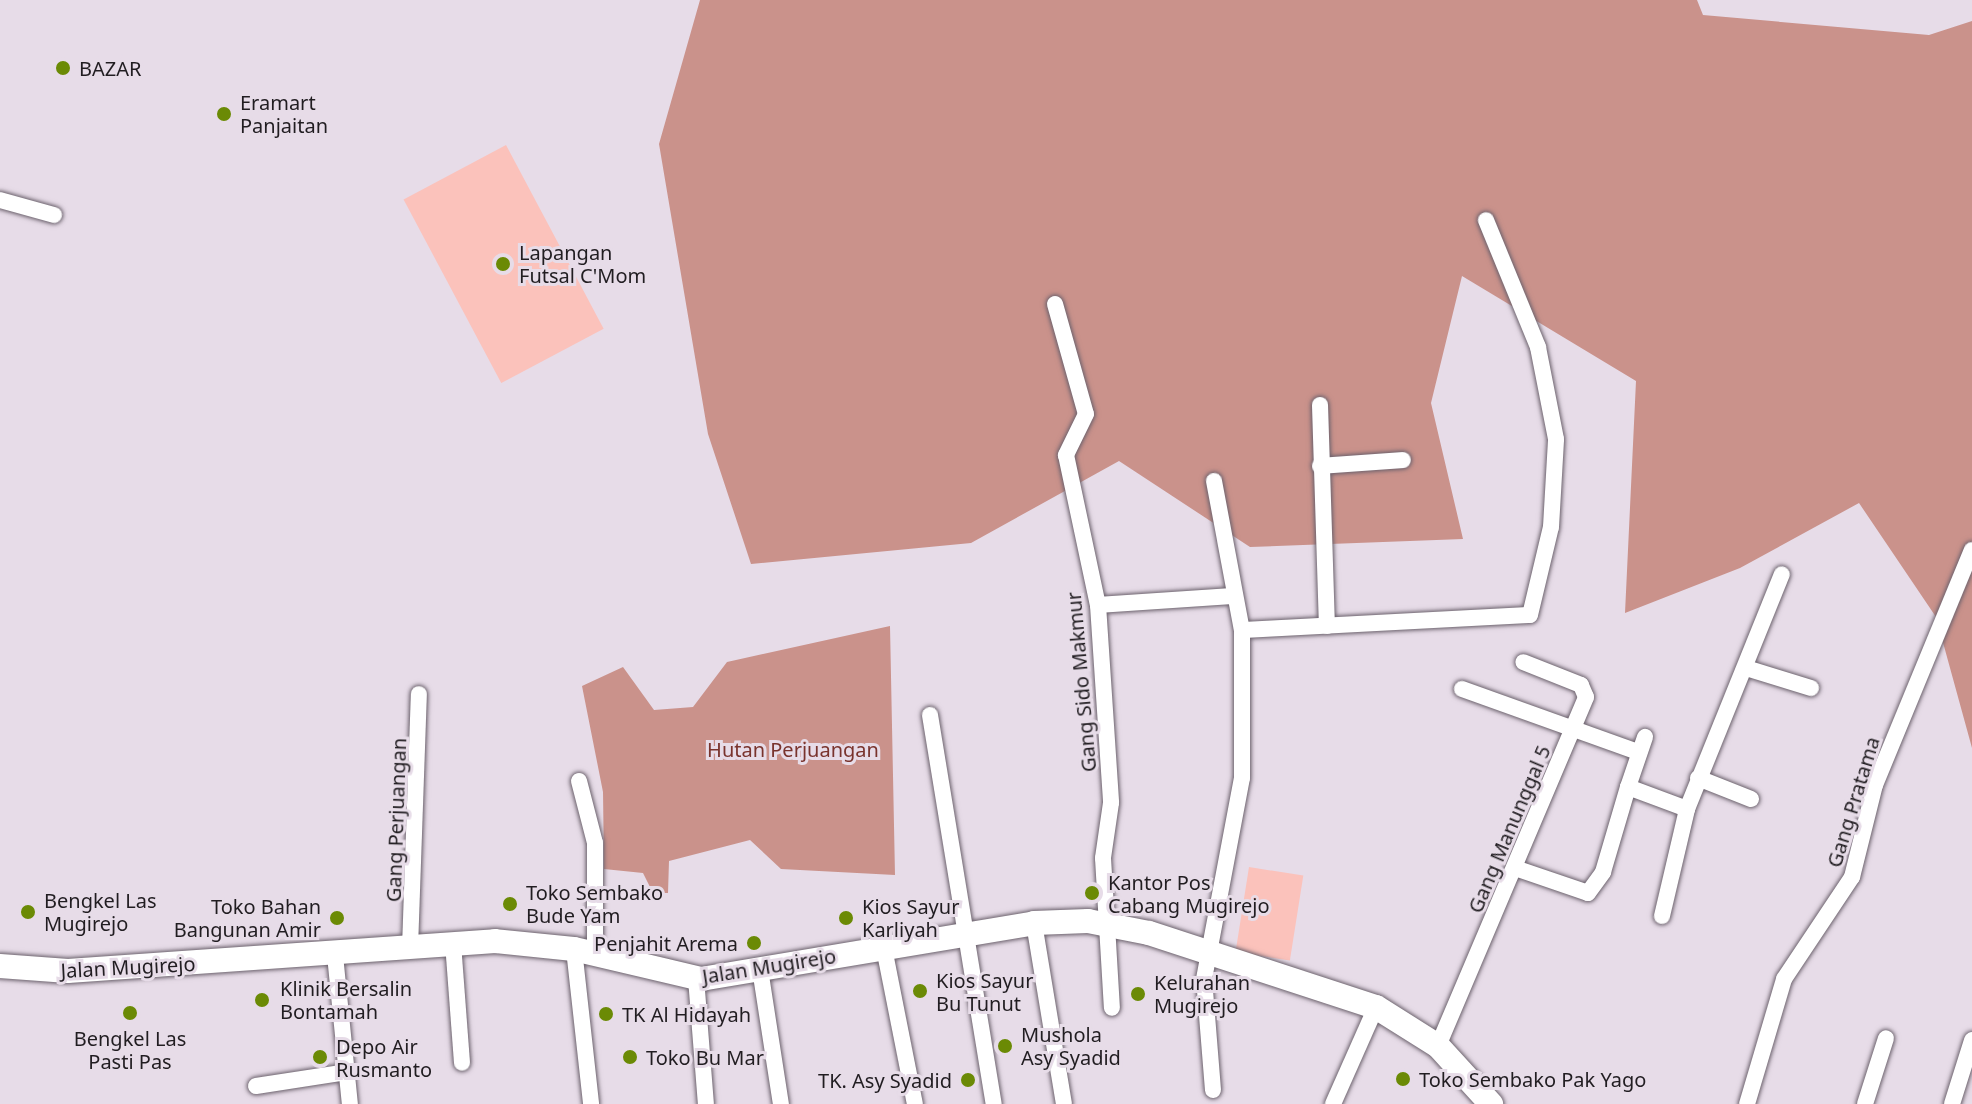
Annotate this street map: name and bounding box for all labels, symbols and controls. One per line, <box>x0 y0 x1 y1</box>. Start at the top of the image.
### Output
place label: BAZAR <box>79 56 141 80</box>
marker: BAZAR <box>54 59 72 77</box>
place label: Eramart Panjaitan <box>240 90 328 137</box>
marker: Eramart Panjaitan <box>215 105 233 123</box>
place label: Lapangan Futsal C'Mom <box>519 240 646 287</box>
marker: Lapangan Futsal C'Mom <box>494 255 512 273</box>
street label: Gang Sido Makmur <box>1061 591 1101 773</box>
street label: Gang Pratama <box>1822 734 1884 870</box>
park label: Hutan Perjuangan <box>707 737 879 761</box>
street label: Gang Perjuangan <box>381 738 411 902</box>
street label: Gang Manunggal 5 <box>1463 742 1555 916</box>
place label: Kantor Pos Cabang Mugirejo <box>1108 870 1270 917</box>
place label: Toko Sembako Bude Yam <box>526 880 663 927</box>
marker: Kantor Pos Cabang Mugirejo <box>1083 884 1101 902</box>
place label: Bengkel Las Mugirejo <box>44 888 157 935</box>
place label: Toko Bahan Bangunan Amir <box>174 894 321 941</box>
place label: Kios Sayur Karliyah <box>862 894 959 941</box>
marker: Toko Sembako Bude Yam <box>501 895 519 913</box>
marker: Bengkel Las Mugirejo <box>19 903 37 921</box>
marker: Toko Bahan Bangunan Amir <box>328 909 346 927</box>
marker: Kios Sayur Karliyah <box>837 909 855 927</box>
place label: Penjahit Arema <box>594 931 738 955</box>
marker: Penjahit Arema <box>745 934 763 952</box>
street label: Jalan Mugirejo <box>700 944 838 988</box>
street label: Jalan Mugirejo <box>60 951 196 983</box>
place label: Kios Sayur Bu Tunut <box>936 968 1033 1015</box>
place label: Kelurahan Mugirejo <box>1154 970 1250 1017</box>
place label: Klinik Bersalin Bontamah <box>280 976 412 1023</box>
marker: Kios Sayur Bu Tunut <box>911 982 929 1000</box>
marker: Kelurahan Mugirejo <box>1129 985 1147 1003</box>
marker: Klinik Bersalin Bontamah <box>251 989 273 1011</box>
place label: TK Al Hidayah <box>622 1002 751 1026</box>
marker: Bengkel Las Pasti Pas <box>121 1004 139 1022</box>
marker: TK Al Hidayah <box>597 1005 615 1023</box>
place label: Mushola Asy Syadid <box>1021 1022 1121 1069</box>
place label: Bengkel Las Pasti Pas <box>74 1026 186 1073</box>
place label: Depo Air Rusmanto <box>336 1034 432 1081</box>
marker: Mushola Asy Syadid <box>996 1037 1014 1055</box>
place label: Toko Bu Mar <box>646 1045 764 1069</box>
marker: Depo Air Rusmanto <box>311 1048 329 1066</box>
marker: Toko Bu Mar <box>621 1048 639 1066</box>
place label: Toko Sembako Pak Yago <box>1419 1067 1646 1091</box>
place label: TK. Asy Syadid <box>818 1068 952 1092</box>
marker: Toko Sembako Pak Yago <box>1394 1070 1412 1088</box>
marker: TK. Asy Syadid <box>959 1071 977 1089</box>

